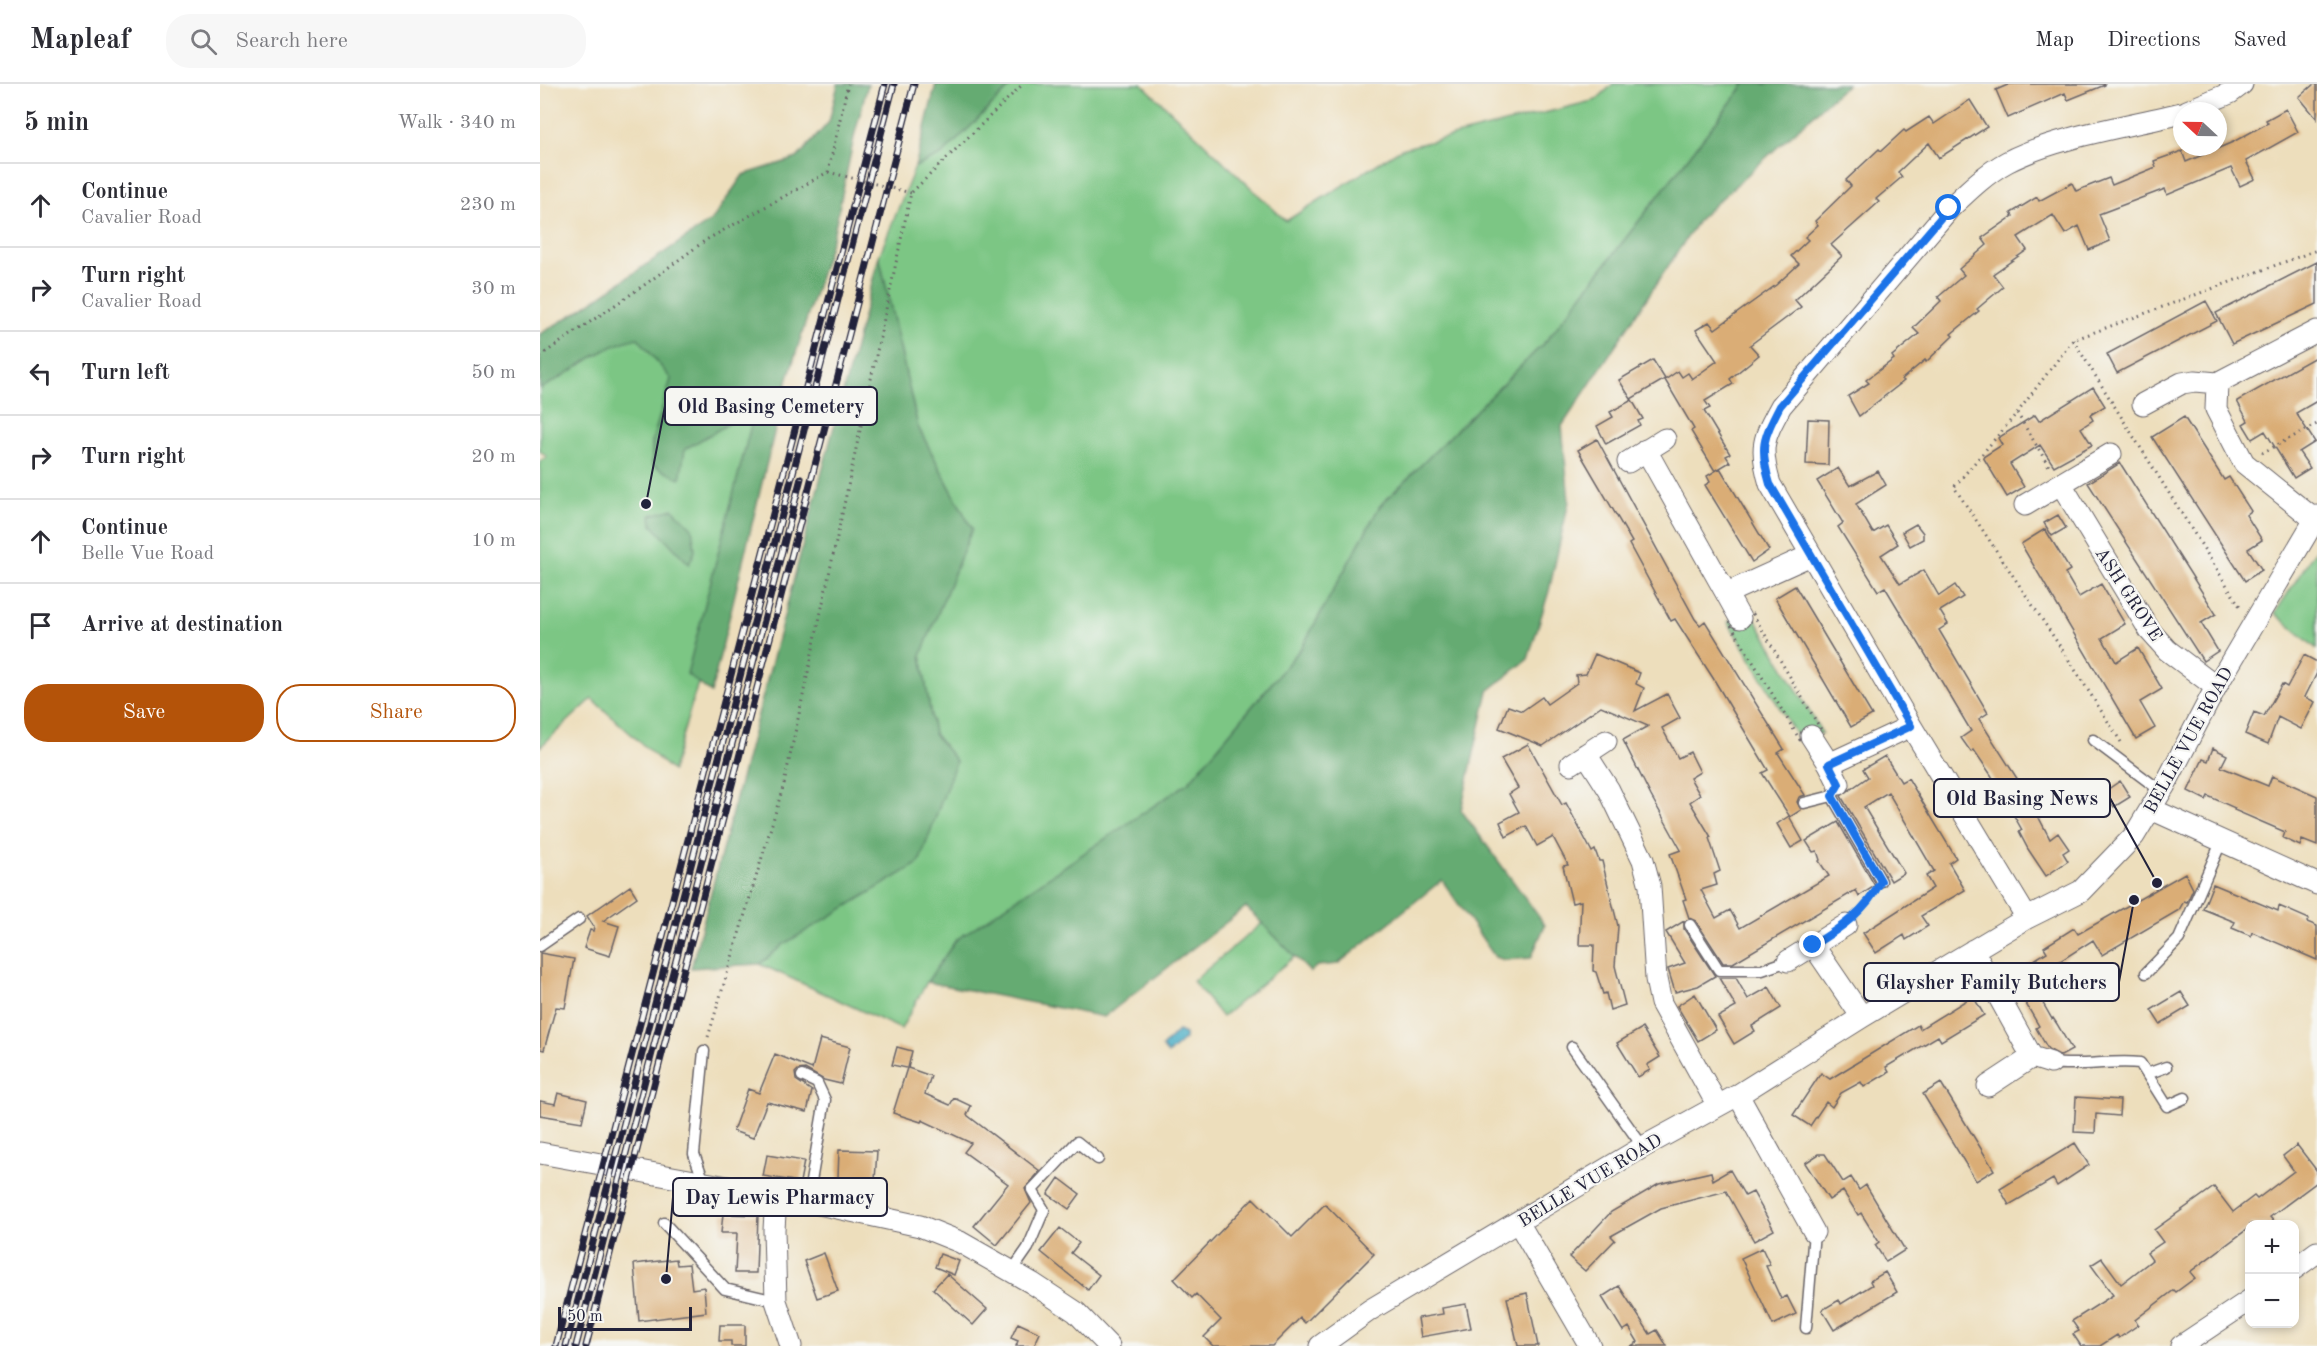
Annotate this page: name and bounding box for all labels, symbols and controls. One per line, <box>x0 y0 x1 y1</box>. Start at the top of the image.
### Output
search box <box>166 14 586 68</box>
icon: search <box>187 25 220 58</box>
text: Mapleaf <box>30 27 130 55</box>
text: Search here <box>235 30 348 52</box>
text: Map <box>2035 30 2074 51</box>
text: Directions <box>2107 30 2201 51</box>
text: Saved <box>2234 30 2287 51</box>
north arrow <box>2173 102 2227 156</box>
text: 5 min <box>24 110 89 136</box>
text: Walk · 340 m <box>397 113 516 133</box>
text: Continue <box>81 181 168 203</box>
icon: ahead <box>24 189 57 222</box>
route start <box>1935 194 1961 220</box>
text: 230 m <box>460 195 516 215</box>
text: Cavalier Road <box>81 208 202 228</box>
text: Turn right <box>81 265 185 287</box>
icon: right <box>24 273 57 306</box>
text: 30 m <box>471 279 516 299</box>
text: Cavalier Road <box>81 292 202 312</box>
icon: left <box>24 357 57 390</box>
text: Turn left <box>81 362 170 384</box>
text: 50 m <box>471 363 516 383</box>
callout: Old Basing Cemetery <box>665 387 877 425</box>
text: Old Basing Cemetery <box>677 398 865 418</box>
icon: right <box>24 441 57 474</box>
text: Turn right <box>81 446 185 468</box>
text: 20 m <box>471 447 516 467</box>
text: Continue <box>81 517 168 539</box>
icon: ahead <box>24 525 57 558</box>
text: 10 m <box>471 531 516 551</box>
text: Belle Vue Road <box>81 544 214 564</box>
street label: ASH GROVE <box>2091 545 2165 645</box>
icon: arrive <box>24 609 57 642</box>
text: Arrive at destination <box>81 614 283 636</box>
street label: BELLE VUE ROAD <box>2141 664 2237 817</box>
button: Save <box>24 684 264 742</box>
button: Share <box>276 684 516 742</box>
callout: Old Basing News <box>1934 779 2110 817</box>
text: Old Basing News <box>1946 790 2098 810</box>
route end <box>1799 931 1825 957</box>
callout: Glaysher Family Butchers <box>1864 963 2119 1001</box>
text: Glaysher Family Butchers <box>1876 974 2107 994</box>
street label: BELLE VUE ROAD <box>1516 1131 1665 1231</box>
callout: Day Lewis Pharmacy <box>673 1178 887 1216</box>
text: Day Lewis Pharmacy <box>685 1189 875 1209</box>
map controls <box>2245 1220 2299 1328</box>
button: + <box>2245 1220 2299 1274</box>
button: − <box>2245 1274 2299 1328</box>
scale bar <box>558 1304 692 1332</box>
text: 50 m <box>567 1309 603 1325</box>

